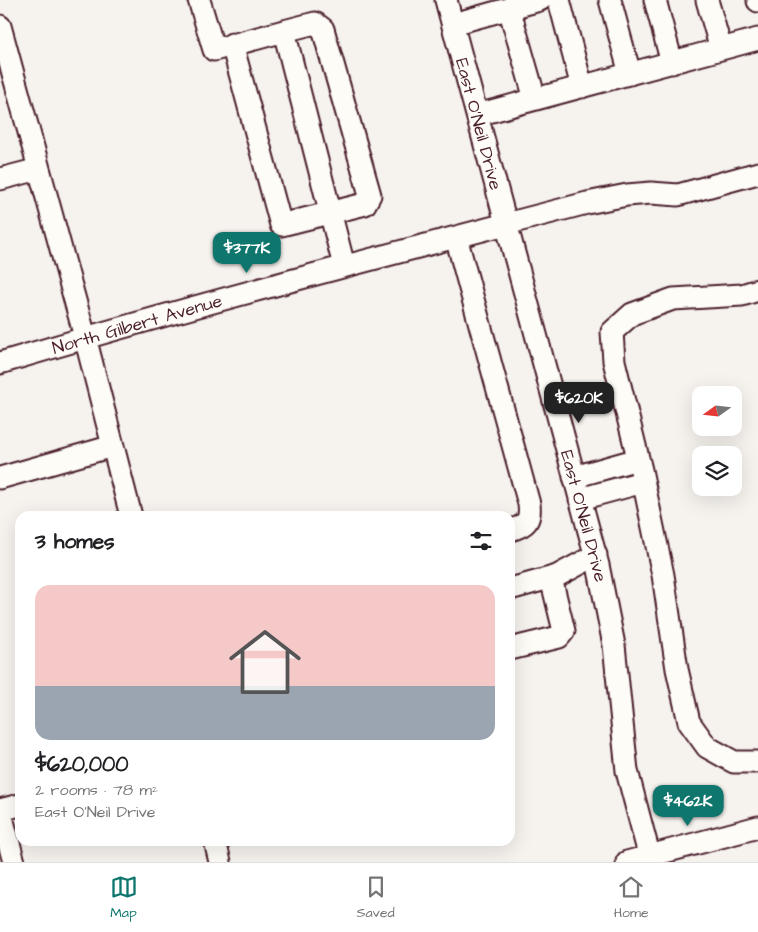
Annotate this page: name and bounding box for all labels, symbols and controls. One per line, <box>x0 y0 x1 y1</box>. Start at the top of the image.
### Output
street label: East O'Neil Drive <box>449 55 508 193</box>
pin: $377K <box>212 232 282 274</box>
text: $377K <box>224 237 270 259</box>
street label: North Gilbert Avenue <box>49 288 225 361</box>
pin: $620K <box>544 382 614 424</box>
north arrow <box>692 386 742 436</box>
map controls <box>692 386 742 496</box>
text: $620K <box>555 387 603 409</box>
button: layers <box>692 446 742 496</box>
street label: East O'Neil Drive <box>554 447 613 585</box>
text: 3 homes <box>35 527 115 556</box>
icon: filters <box>467 527 495 555</box>
icon: home <box>220 617 310 707</box>
text: $620,000 <box>35 750 129 779</box>
text: 2 rooms · 78 m² <box>35 779 158 801</box>
pin: $462K <box>653 784 723 827</box>
text: $462K <box>664 790 712 812</box>
text: East O'Neil Drive <box>35 801 155 823</box>
tab: Map <box>110 873 138 923</box>
tab: Saved <box>357 873 395 923</box>
tab: Home <box>614 873 648 923</box>

